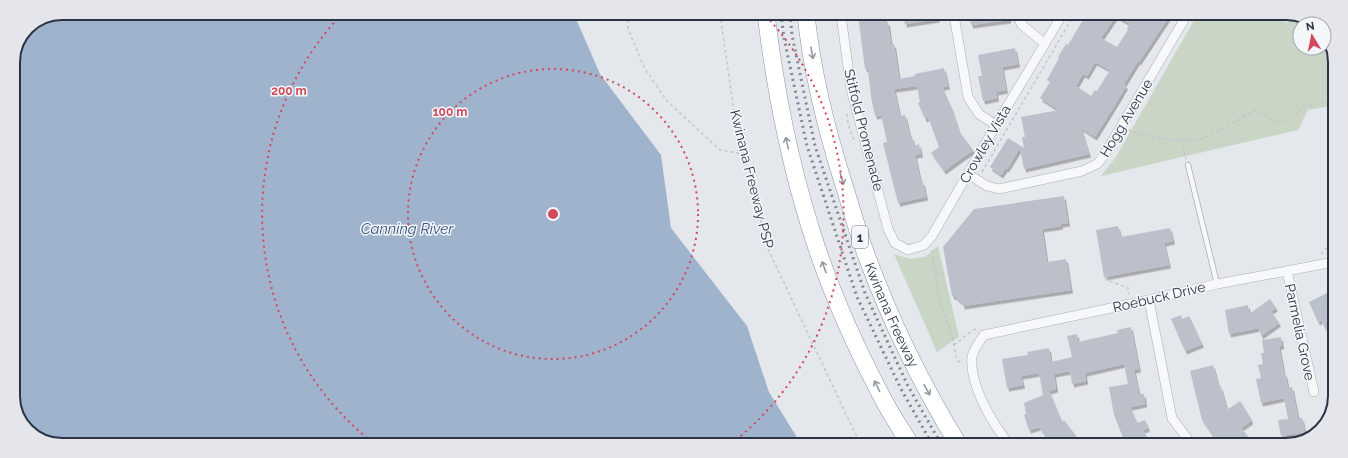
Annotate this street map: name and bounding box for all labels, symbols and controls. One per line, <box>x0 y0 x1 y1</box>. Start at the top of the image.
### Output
north arrow <box>1292 16 1332 56</box>
text: N <box>1305 20 1316 34</box>
one-way arrow <box>808 46 816 59</box>
street label: Stitfold Promenade <box>841 67 887 193</box>
street label: Hogg Avenue <box>1096 76 1156 160</box>
text: 200 m <box>271 84 307 98</box>
street label: Crowley Vista <box>956 102 1014 186</box>
text: 100 m <box>433 105 467 119</box>
street label: Kwinana Freeway PSP <box>727 108 777 250</box>
one-way arrow <box>783 136 791 149</box>
one-way arrow <box>839 173 846 186</box>
centre of rings <box>546 207 560 221</box>
water label: Canning River <box>361 220 454 238</box>
road number: 1 <box>852 226 868 248</box>
street label: Kwinana Freeway <box>862 260 922 370</box>
one-way arrow <box>820 262 828 274</box>
street label: Roebuck Drive <box>1111 279 1207 315</box>
street label: Parmelia Grove <box>1282 282 1318 382</box>
one-way arrow <box>873 380 880 392</box>
one-way arrow <box>924 384 932 396</box>

